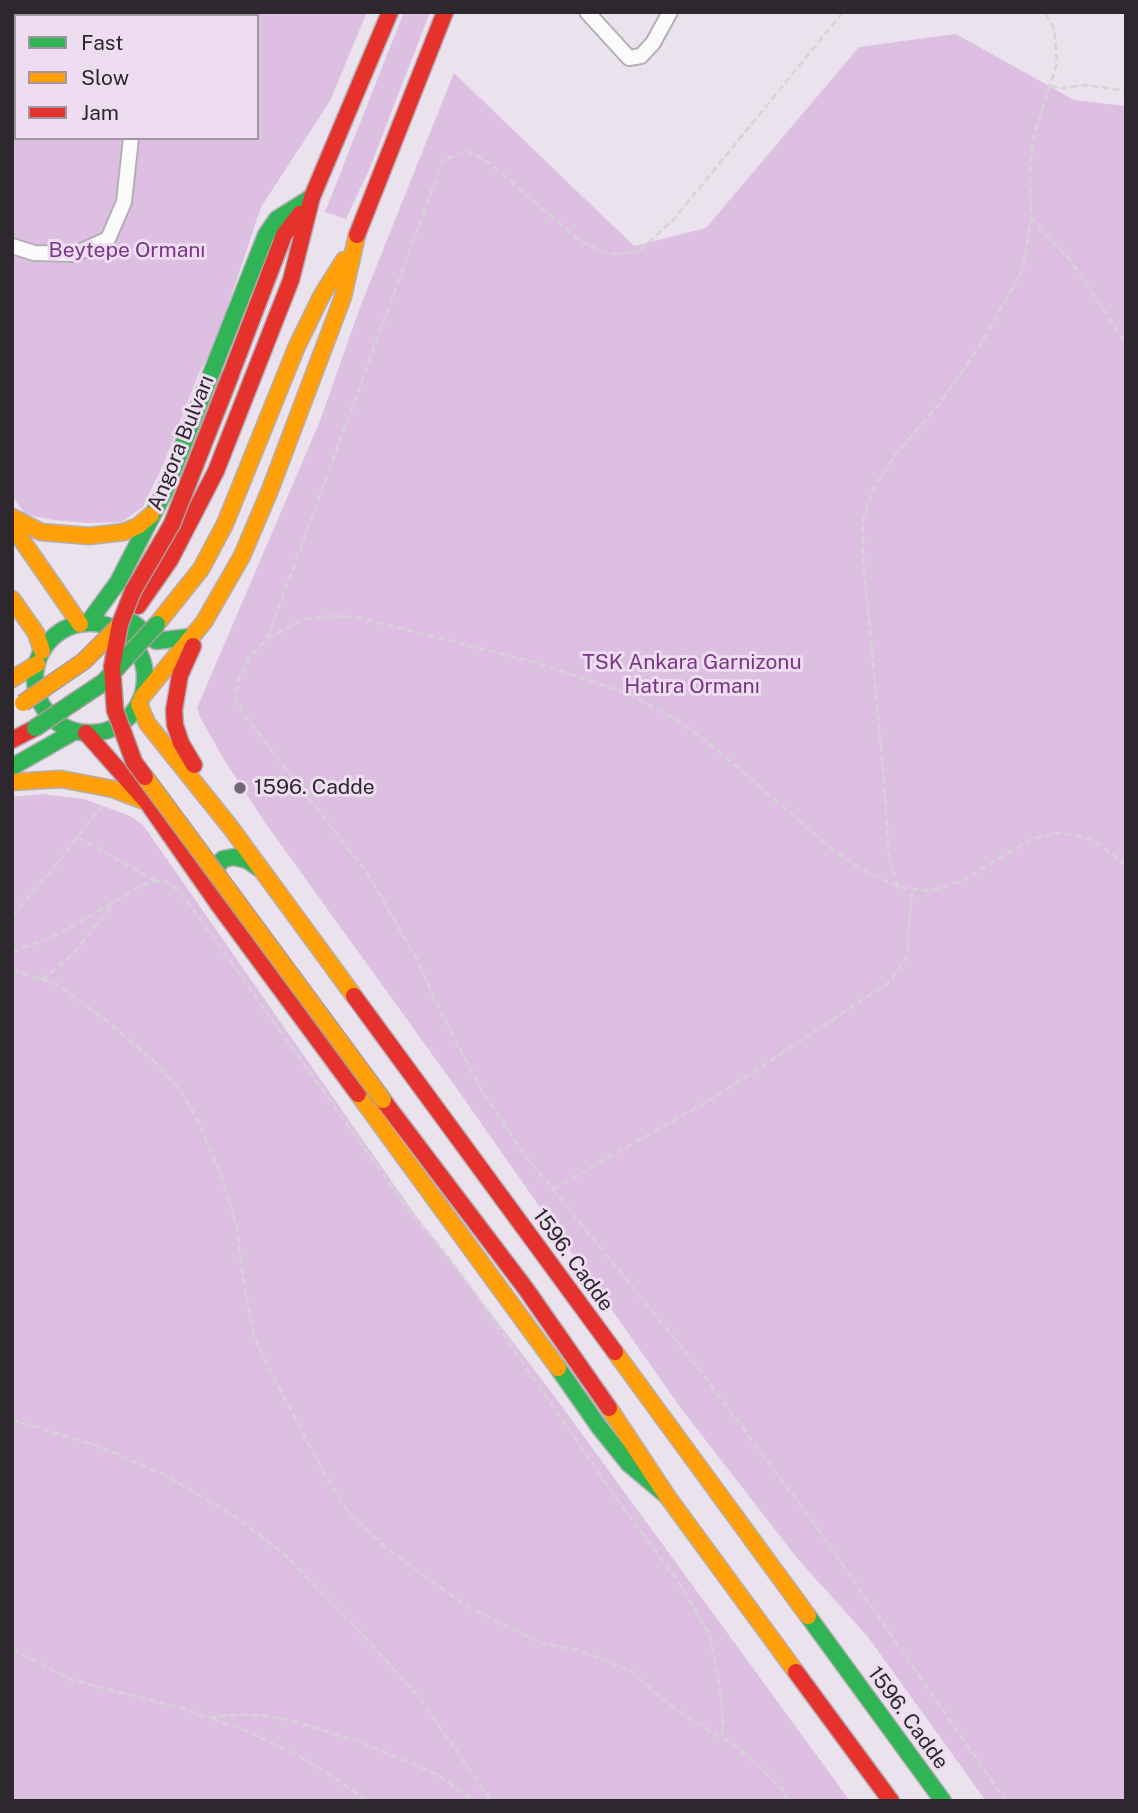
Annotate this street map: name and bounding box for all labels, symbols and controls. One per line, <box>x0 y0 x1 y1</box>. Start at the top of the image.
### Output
legend <box>14 14 259 140</box>
text: Fast <box>81 30 123 55</box>
text: Slow <box>81 65 129 90</box>
text: Jam <box>81 100 119 125</box>
park label: Beytepe Ormanı <box>49 238 205 264</box>
street label: Angora Bulvarı <box>142 372 220 514</box>
park label: TSK Ankara Garnizonu Hatıra Ormanı <box>582 650 802 700</box>
place label: 1596. Cadde <box>254 775 375 801</box>
marker: 1596. Cadde <box>232 780 248 796</box>
street label: 1596. Cadde <box>527 1204 619 1316</box>
street label: 1596. Cadde <box>862 1662 954 1774</box>

